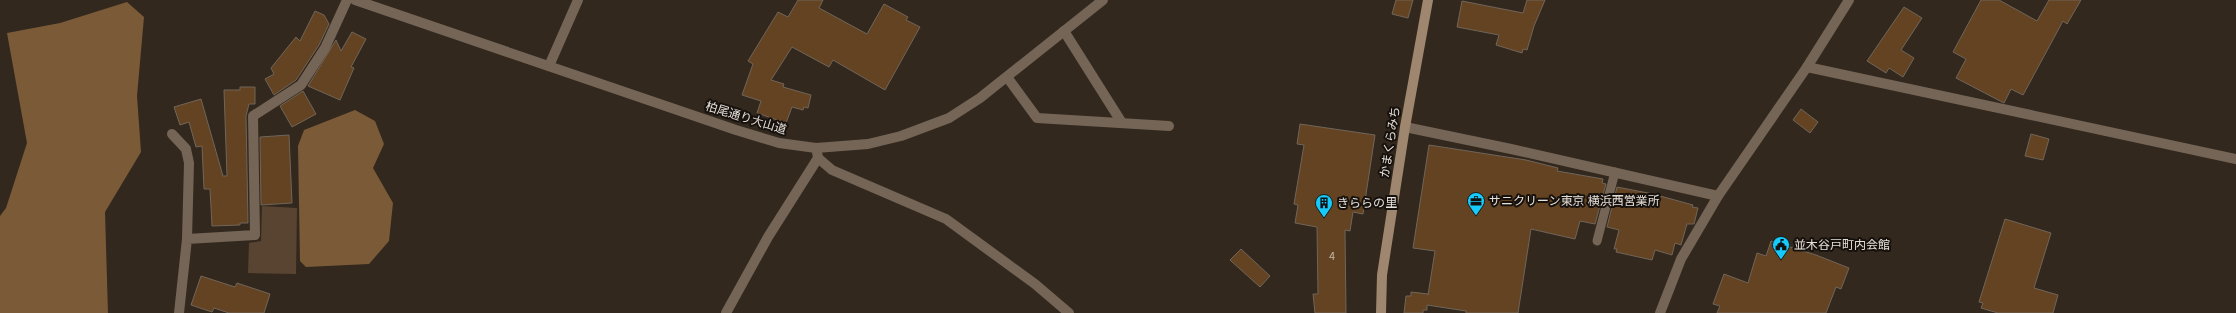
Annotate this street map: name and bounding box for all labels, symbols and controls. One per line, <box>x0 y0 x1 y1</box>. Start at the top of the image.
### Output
street label: 柏尾通り大山道 <box>704 98 789 137</box>
street label: かまくらみち <box>1376 105 1403 179</box>
office icon: サニクリーン東京 横浜西営業所 <box>1466 191 1486 216</box>
building icon: きららの里 <box>1314 193 1334 218</box>
place label: サニクリーン東京 横浜西営業所 <box>1489 193 1660 208</box>
place label: きららの里 <box>1337 195 1397 210</box>
public building icon: 並木谷戸町内会館 <box>1771 235 1791 260</box>
place label: 並木谷戸町内会館 <box>1794 237 1890 252</box>
house number: 4 <box>1329 250 1335 262</box>

